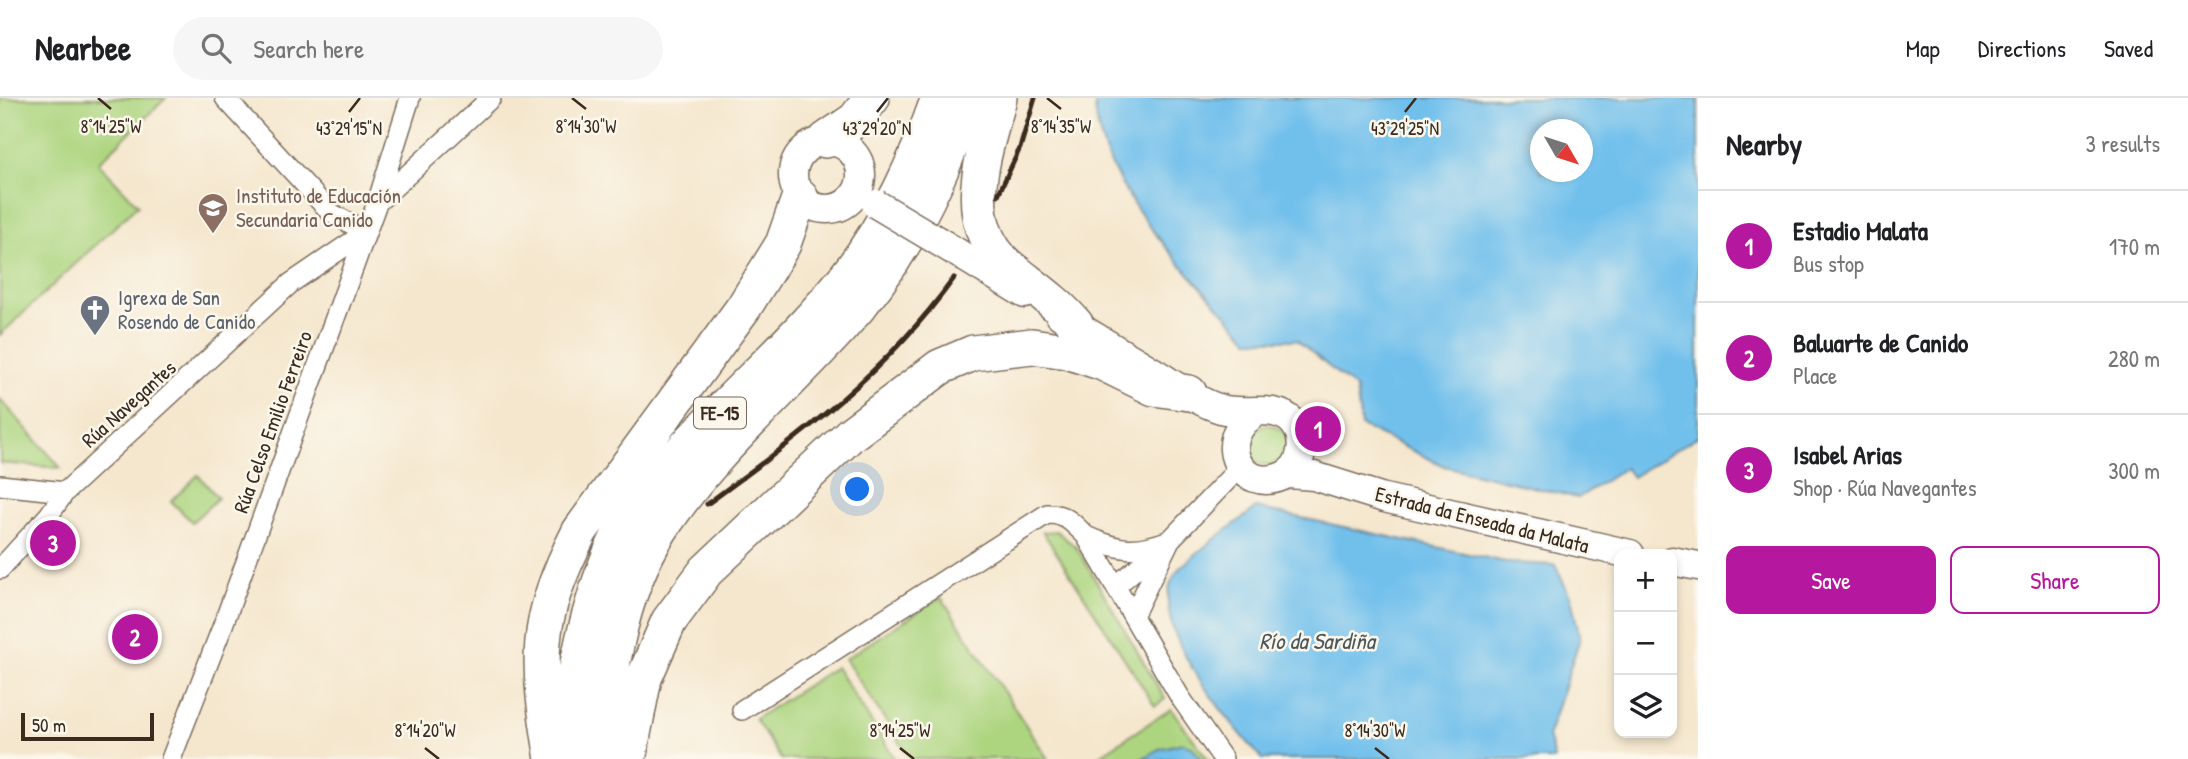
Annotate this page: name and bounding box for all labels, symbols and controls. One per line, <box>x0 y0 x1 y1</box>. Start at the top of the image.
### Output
search box <box>173 17 663 80</box>
text: Nearbee <box>35 26 131 70</box>
icon: search <box>197 29 235 67</box>
text: Search here <box>253 31 364 66</box>
text: Map <box>1906 32 1940 64</box>
text: Directions <box>1978 32 2066 64</box>
text: Saved <box>2104 32 2153 64</box>
text: 8°14'25"W <box>81 114 141 139</box>
text: 8°14'30"W <box>556 114 616 139</box>
text: 8°14'35"W <box>1031 114 1091 139</box>
text: 43°29'15"N <box>316 116 382 141</box>
text: 43°29'20"N <box>843 116 911 141</box>
text: 43°29'25"N <box>1371 116 1439 141</box>
north arrow <box>1530 119 1593 182</box>
text: Nearby <box>1726 124 1802 164</box>
text: 3 results <box>2085 128 2160 159</box>
place label: Instituto de Educación Secundaria Canido <box>236 181 401 234</box>
school or university icon: Instituto de Educación Secundaria Canido <box>196 191 230 235</box>
text: Estadio Malata <box>1793 213 1928 248</box>
text: 1 <box>1745 231 1753 262</box>
text: 170 m <box>2109 231 2160 262</box>
text: Bus stop <box>1793 248 1864 279</box>
place label: Igrexa de San Rosendo de Canido <box>118 283 255 336</box>
church icon: Igrexa de San Rosendo de Canido <box>78 293 112 337</box>
text: Baluarte de Canido <box>1793 325 1968 360</box>
street label: Rúa Celso Emilio Ferreiro <box>226 327 319 517</box>
text: 2 <box>1744 343 1754 374</box>
text: 280 m <box>2108 343 2160 374</box>
street label: Rúa Navegantes <box>75 353 182 454</box>
text: Place <box>1793 360 1837 391</box>
road number: FE-15 <box>694 398 746 428</box>
pin: 1 <box>1295 403 1341 455</box>
text: Isabel Arias <box>1793 437 1902 472</box>
text: 3 <box>1744 455 1754 486</box>
text: 300 m <box>2108 455 2160 486</box>
your location <box>840 472 874 506</box>
text: Shop · Rúa Navegantes <box>1793 472 1977 503</box>
street label: Estrada da Enseada da Malata <box>1372 479 1592 560</box>
pin: 3 <box>30 517 76 569</box>
button: Save <box>1726 546 1936 614</box>
button: Share <box>1950 546 2160 614</box>
map controls <box>1614 549 1677 738</box>
button: + <box>1614 549 1677 612</box>
pin: 2 <box>112 611 158 663</box>
button: − <box>1614 612 1677 675</box>
water label: Río da Sardiña <box>1259 625 1377 656</box>
button: layers <box>1614 675 1677 738</box>
scale bar <box>21 710 154 742</box>
text: 50 m <box>32 712 66 738</box>
text: 8°14'20"W <box>394 718 456 743</box>
text: 8°14'25"W <box>870 718 930 743</box>
text: 8°14'30"W <box>1345 718 1405 743</box>

